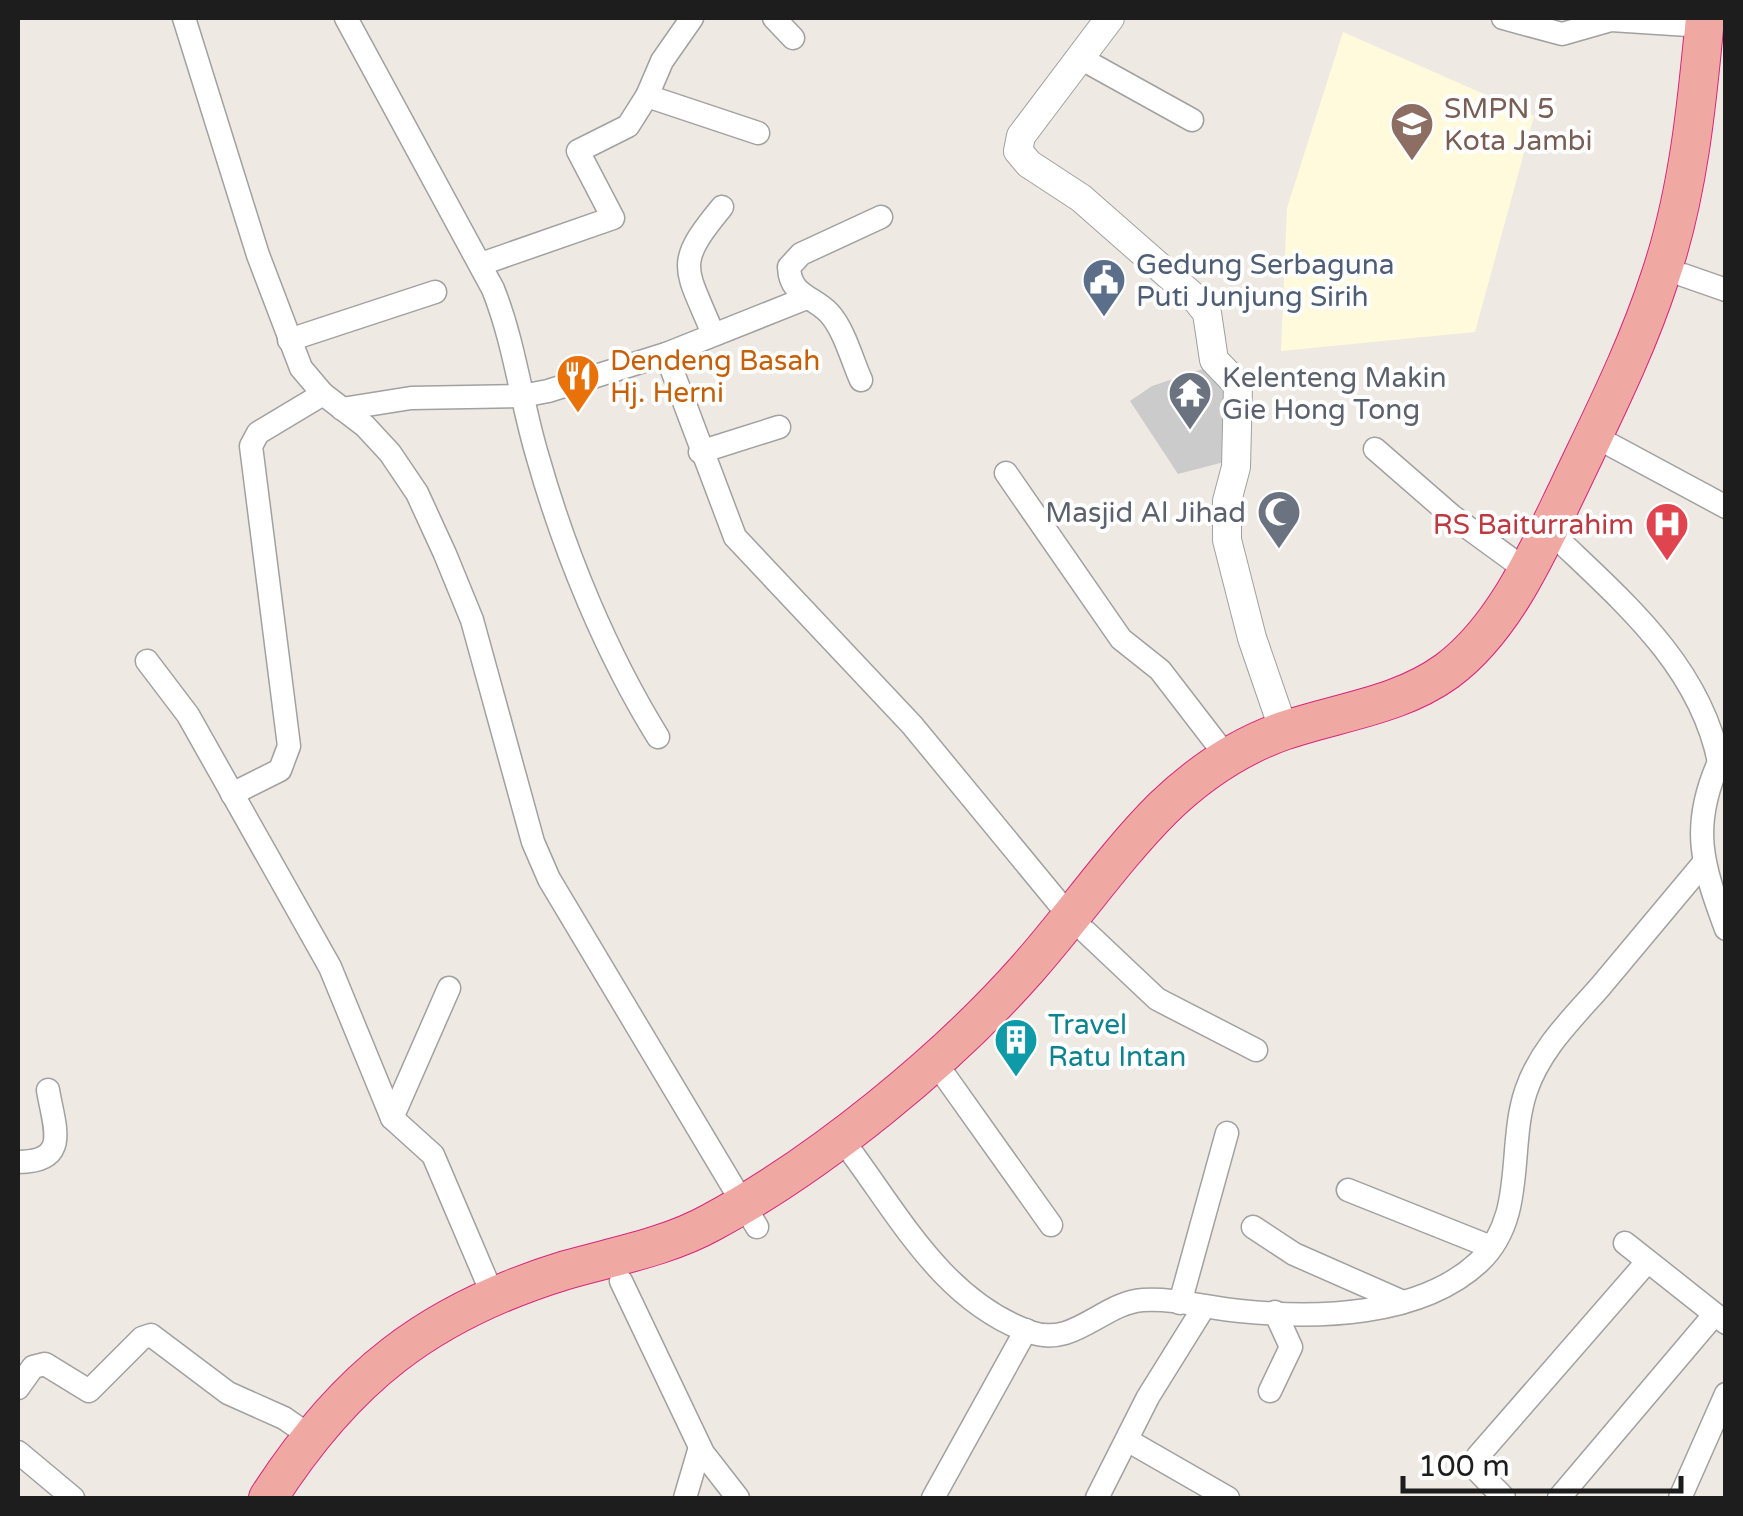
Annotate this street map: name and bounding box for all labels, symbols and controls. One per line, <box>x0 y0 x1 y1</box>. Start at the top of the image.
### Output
place label: SMPN 5 Kota Jambi <box>1444 92 1593 158</box>
school or university icon: SMPN 5 Kota Jambi <box>1389 101 1435 162</box>
place label: Gedung Serbaguna Puti Junjung Sirih <box>1136 248 1395 314</box>
public building icon: Gedung Serbaguna Puti Junjung Sirih <box>1081 257 1127 318</box>
place label: Dendeng Basah Hj. Herni <box>610 344 820 410</box>
restaurant icon: Dendeng Basah Hj. Herni <box>555 353 601 414</box>
place label: Kelenteng Makin Gie Hong Tong <box>1222 361 1447 427</box>
temple icon: Kelenteng Makin Gie Hong Tong <box>1167 370 1213 431</box>
mosque icon: Masjid Al Jihad <box>1256 489 1302 550</box>
place label: Masjid Al Jihad <box>1045 496 1246 530</box>
hospital icon: RS Baiturrahim <box>1644 501 1690 562</box>
place label: RS Baiturrahim <box>1433 508 1634 542</box>
place label: Travel Ratu Intan <box>1048 1008 1186 1074</box>
building icon: Travel Ratu Intan <box>993 1017 1039 1078</box>
scale bar <box>1403 1431 1680 1493</box>
text: 100 m <box>1418 1448 1510 1485</box>

